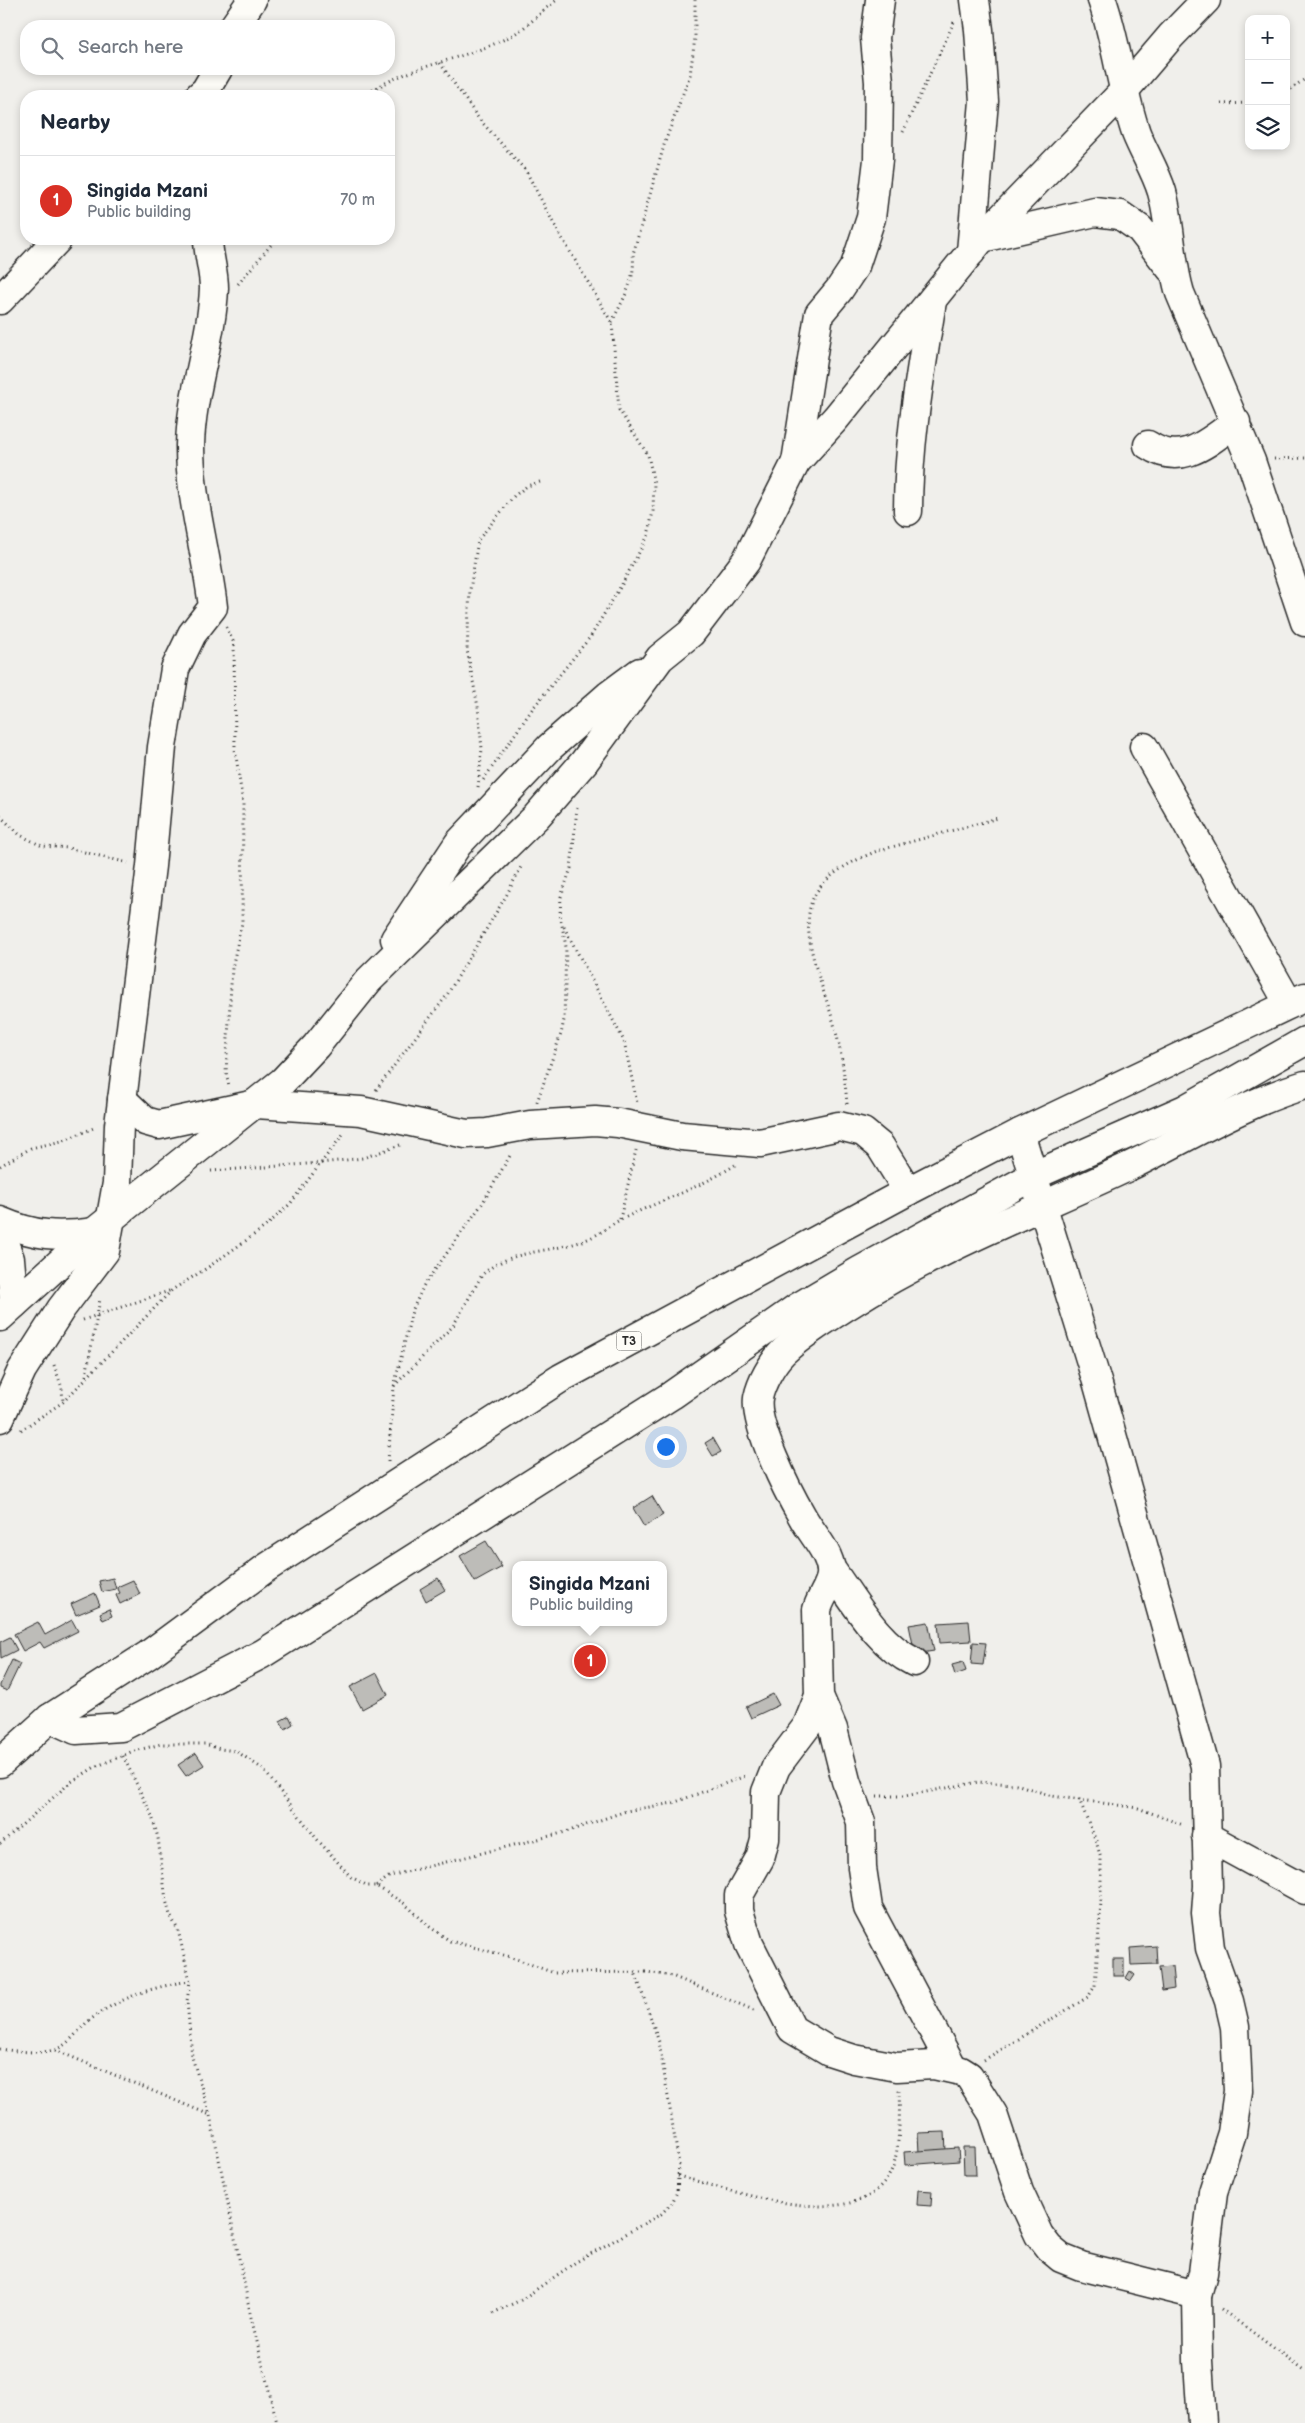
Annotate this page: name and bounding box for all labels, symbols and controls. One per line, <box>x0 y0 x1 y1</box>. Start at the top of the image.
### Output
map controls <box>1245 15 1290 150</box>
button: + <box>1245 15 1290 60</box>
search box <box>20 20 395 75</box>
icon: search <box>38 34 66 62</box>
text: Search here <box>78 36 183 59</box>
button: − <box>1245 60 1290 105</box>
button: layers <box>1245 105 1290 150</box>
text: Nearby <box>40 110 110 135</box>
text: Singida Mzani <box>87 180 208 203</box>
text: 1 <box>53 191 59 210</box>
text: 70 m <box>340 191 375 210</box>
text: Public building <box>87 203 191 222</box>
road number: T3 <box>616 1332 642 1350</box>
your location <box>653 1434 679 1460</box>
popup <box>512 1561 667 1626</box>
text: Singida Mzani <box>529 1573 650 1596</box>
text: Public building <box>529 1596 633 1615</box>
pin: 1 <box>574 1642 606 1680</box>

